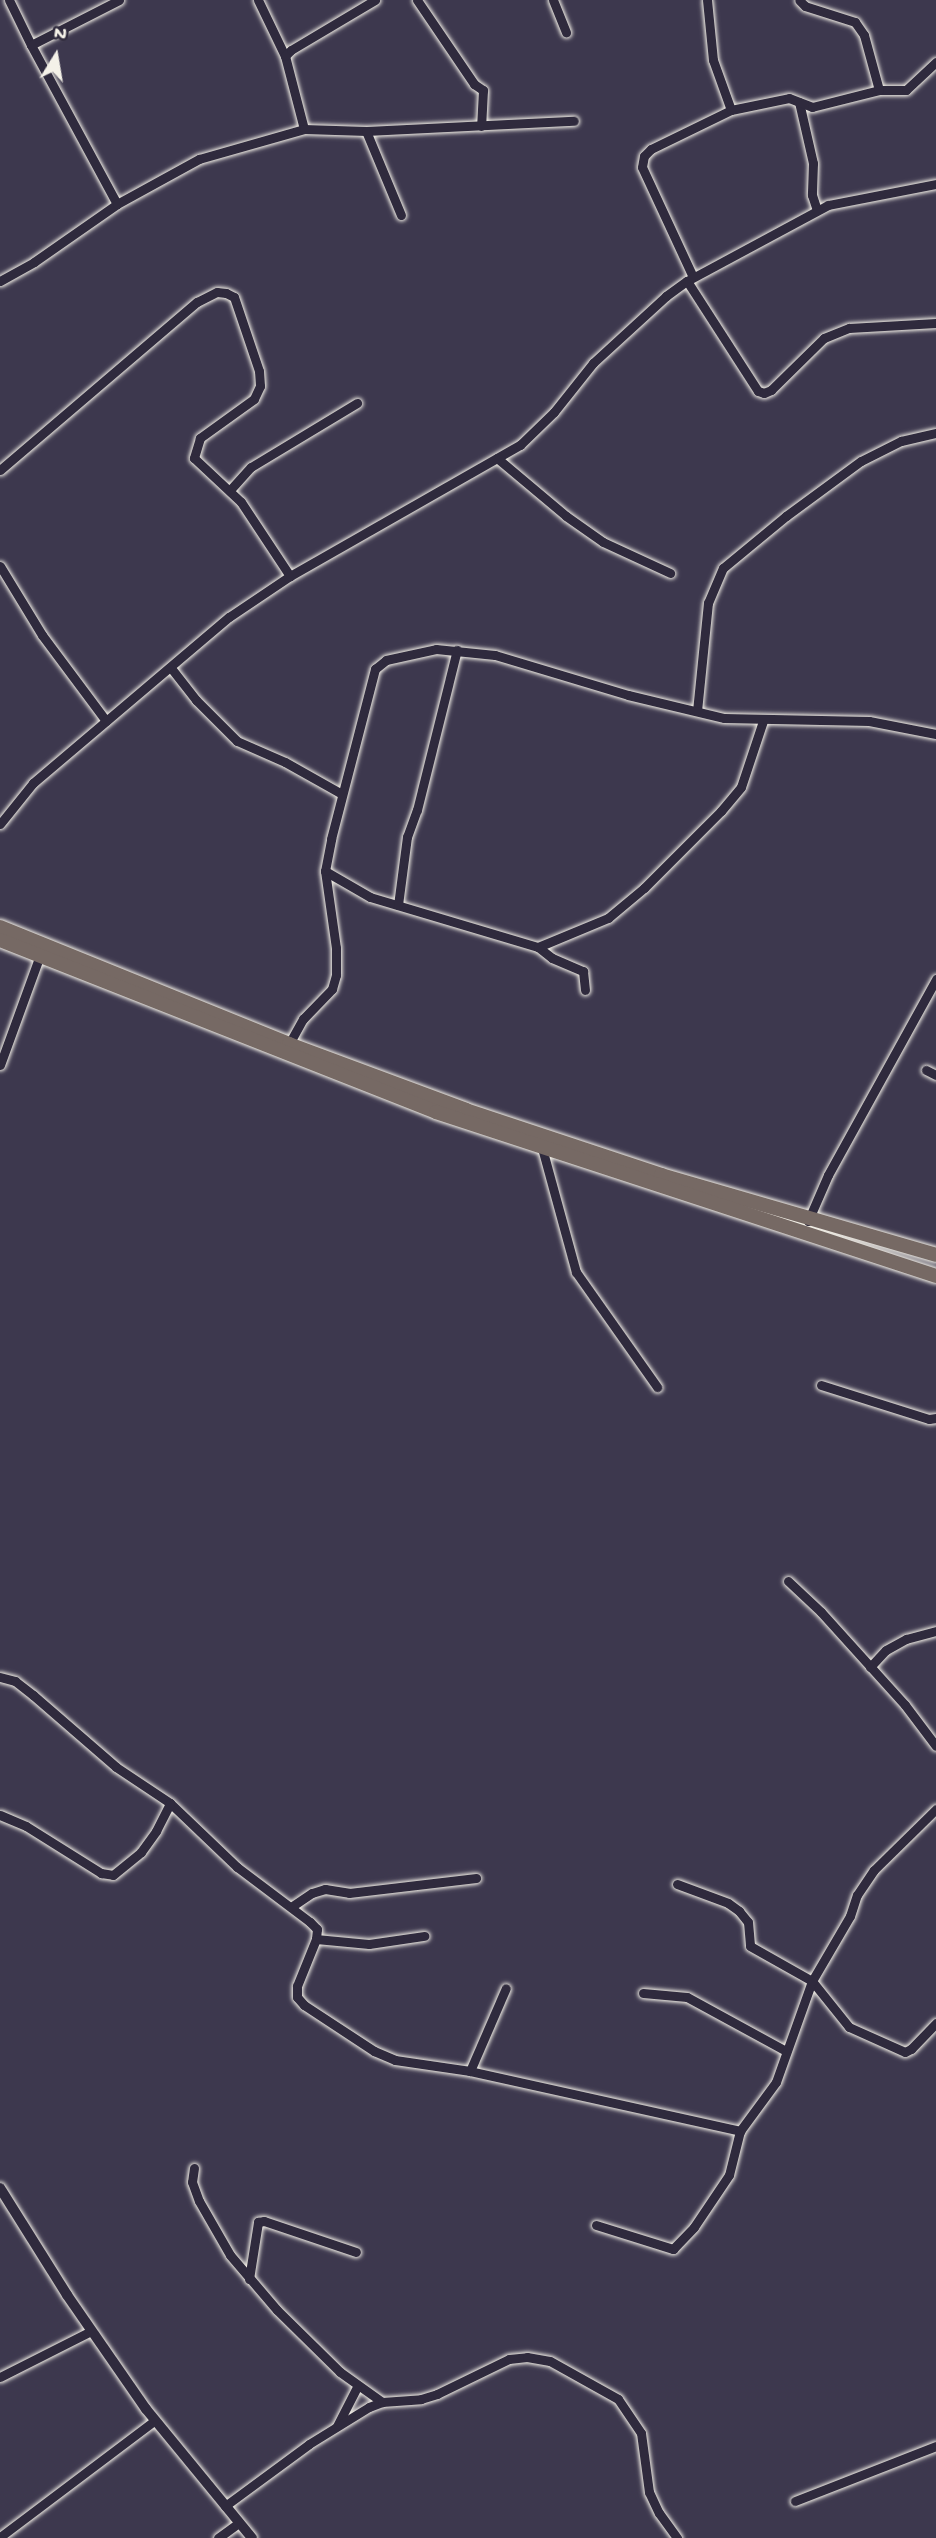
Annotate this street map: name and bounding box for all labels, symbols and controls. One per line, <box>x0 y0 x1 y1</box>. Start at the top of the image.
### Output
north arrow <box>21 21 91 91</box>
text: N <box>52 22 68 47</box>

